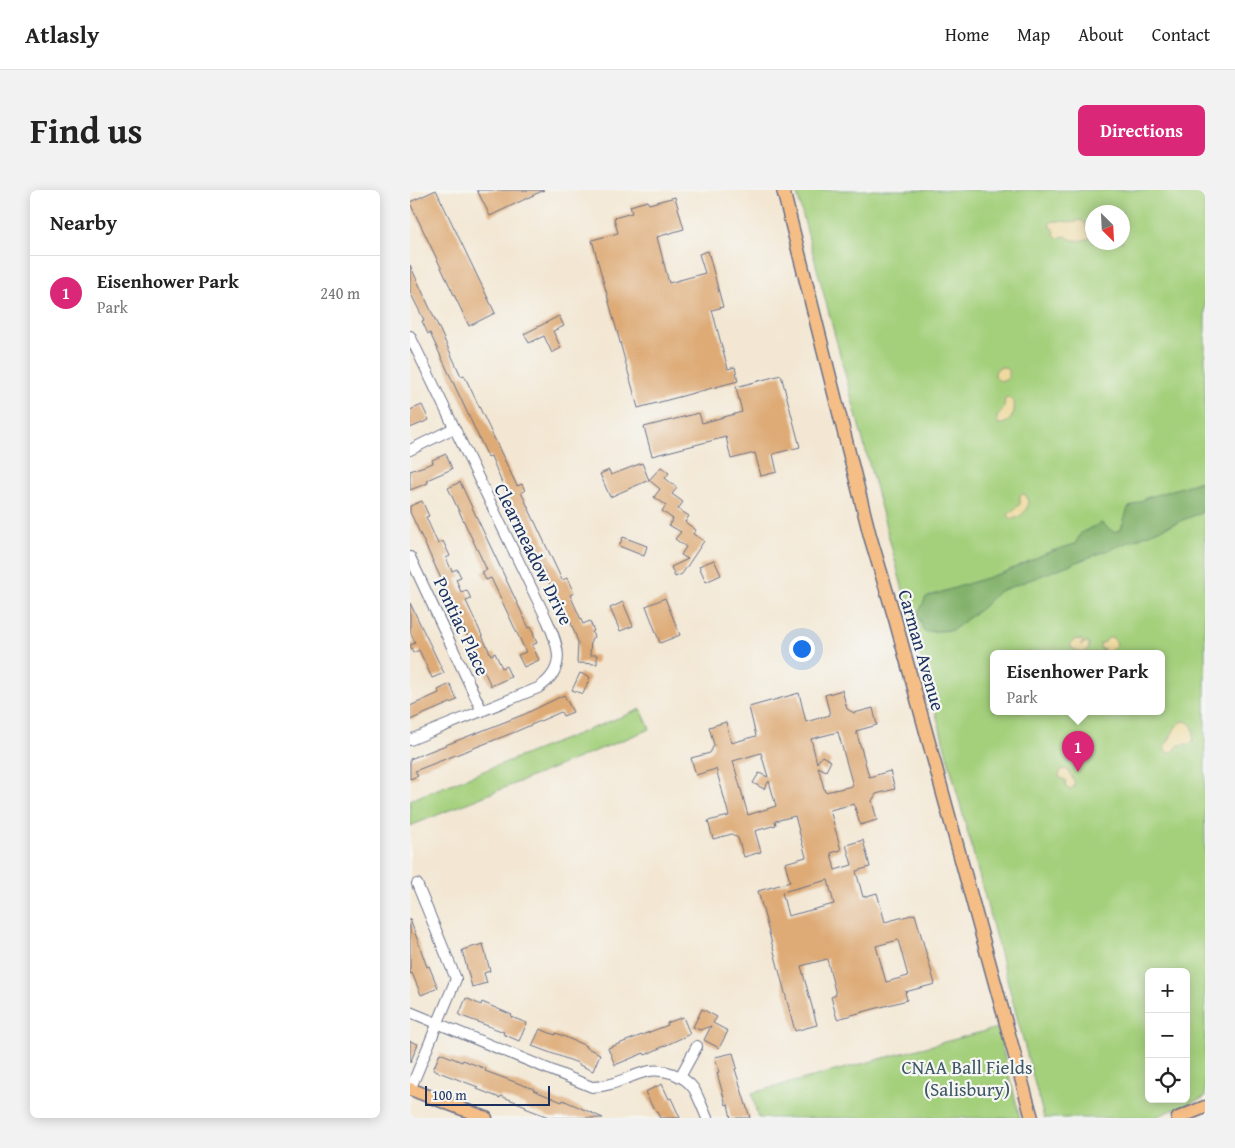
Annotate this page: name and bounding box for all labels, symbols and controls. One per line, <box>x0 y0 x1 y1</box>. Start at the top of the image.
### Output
text: Atlasly <box>25 17 99 52</box>
text: Home <box>945 21 989 48</box>
text: Map <box>1017 21 1050 48</box>
text: About <box>1078 21 1124 48</box>
text: Contact <box>1152 21 1210 48</box>
text: Find us <box>30 105 143 156</box>
button: Directions <box>1078 105 1205 156</box>
north arrow <box>1085 205 1130 250</box>
text: Nearby <box>50 207 117 238</box>
text: Eisenhower Park <box>97 267 239 295</box>
text: 1 <box>62 281 70 305</box>
text: 240 m <box>320 281 360 305</box>
text: Park <box>97 295 128 319</box>
street label: Clearmeadow Drive <box>488 478 581 630</box>
street label: Pontiac Place <box>427 572 497 680</box>
street label: Carman Avenue <box>891 586 953 714</box>
your location <box>789 636 815 662</box>
popup <box>990 650 1165 715</box>
text: Eisenhower Park <box>1007 657 1148 685</box>
text: Park <box>1007 685 1038 709</box>
pin: 1 <box>1062 731 1094 772</box>
map controls <box>1145 968 1190 1103</box>
button: + <box>1145 968 1190 1013</box>
button: − <box>1145 1013 1190 1058</box>
park label: CNAA Ball Fields (Salisbury) <box>901 1053 1033 1103</box>
button: locate <box>1145 1058 1190 1103</box>
scale bar <box>425 1083 550 1106</box>
text: 100 m <box>432 1085 467 1105</box>

